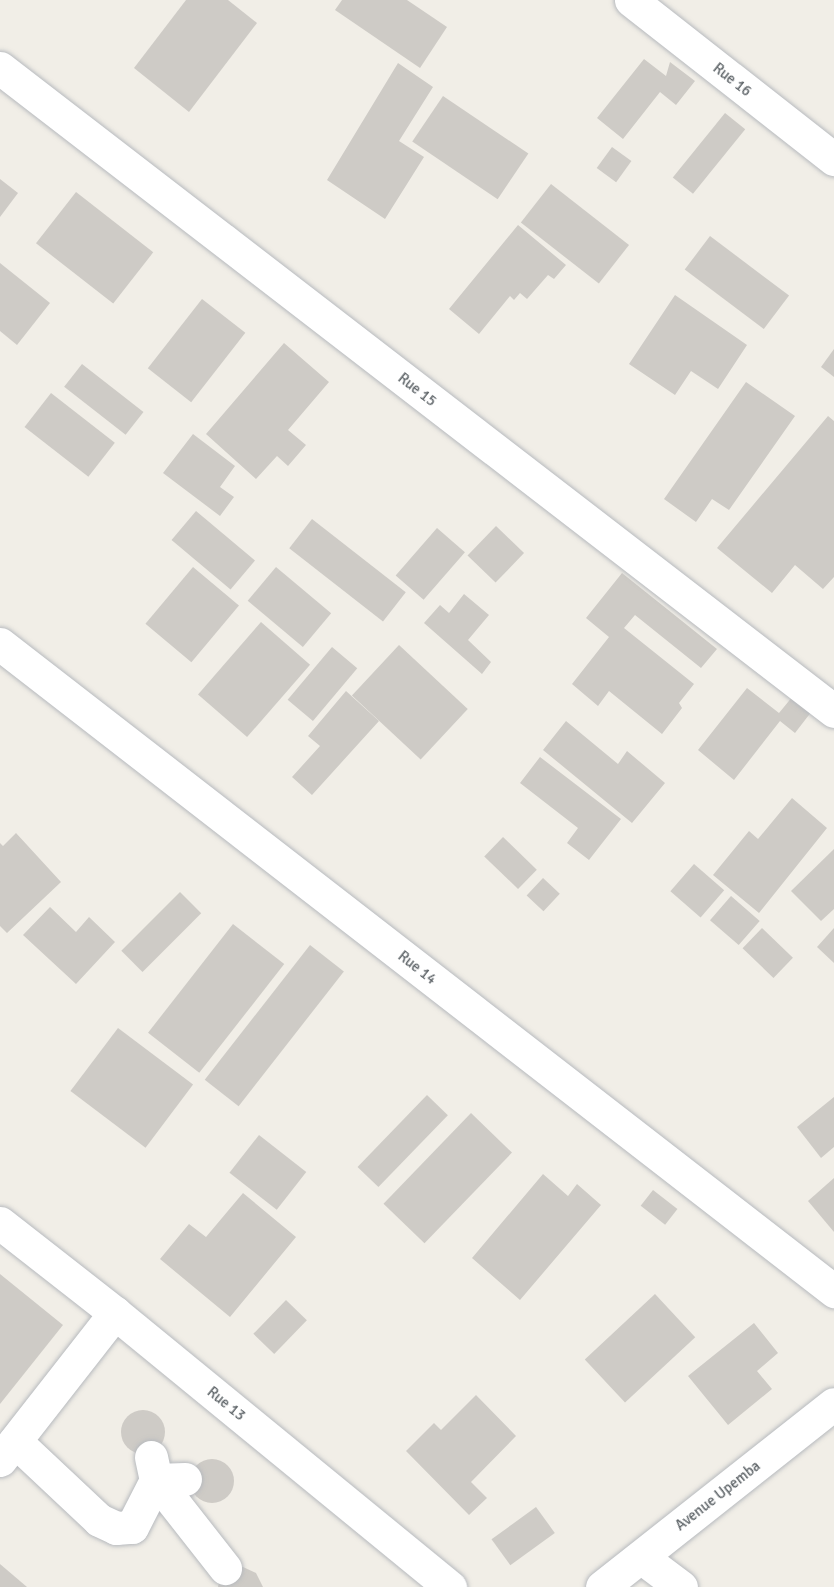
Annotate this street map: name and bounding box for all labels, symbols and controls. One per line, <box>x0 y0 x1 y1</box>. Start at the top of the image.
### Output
street label: Rue 16 <box>709 59 755 101</box>
street label: Rue 15 <box>394 369 440 411</box>
street label: Rue 14 <box>394 947 440 989</box>
street label: Rue 13 <box>203 1383 249 1425</box>
street label: Avenue Upemba <box>672 1457 764 1535</box>

